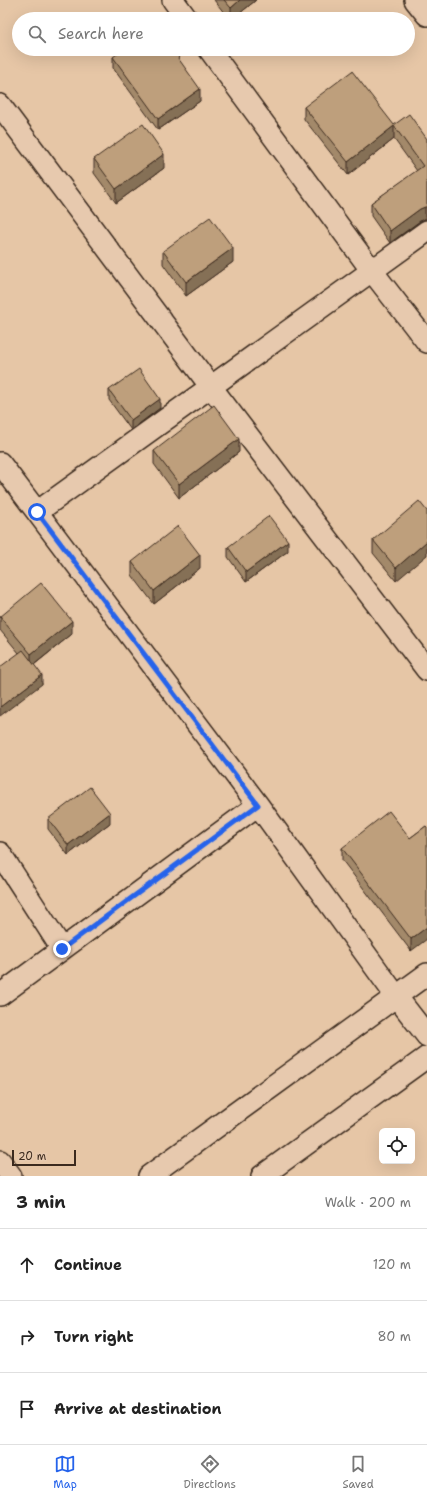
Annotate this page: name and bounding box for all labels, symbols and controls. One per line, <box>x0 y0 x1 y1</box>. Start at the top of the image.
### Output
search box <box>12 12 415 56</box>
icon: search <box>26 23 48 45</box>
text: Search here <box>58 24 144 44</box>
route start <box>28 503 46 521</box>
route end <box>53 940 71 958</box>
map controls <box>379 1128 415 1164</box>
button: locate <box>379 1128 415 1164</box>
scale bar <box>12 1148 76 1167</box>
text: 20 m <box>18 1149 46 1164</box>
text: 3 min <box>16 1191 66 1213</box>
text: Walk · 200 m <box>325 1194 411 1211</box>
icon: ahead <box>16 1254 38 1276</box>
text: Continue <box>54 1255 122 1275</box>
text: 120 m <box>373 1256 411 1273</box>
icon: right <box>16 1326 38 1348</box>
text: Turn right <box>54 1327 134 1347</box>
text: 80 m <box>377 1328 411 1345</box>
icon: arrive <box>16 1398 38 1420</box>
text: Arrive at destination <box>54 1399 222 1419</box>
tab: Map <box>53 1453 77 1492</box>
tab: Directions <box>183 1453 236 1492</box>
tab: Saved <box>342 1453 374 1492</box>

